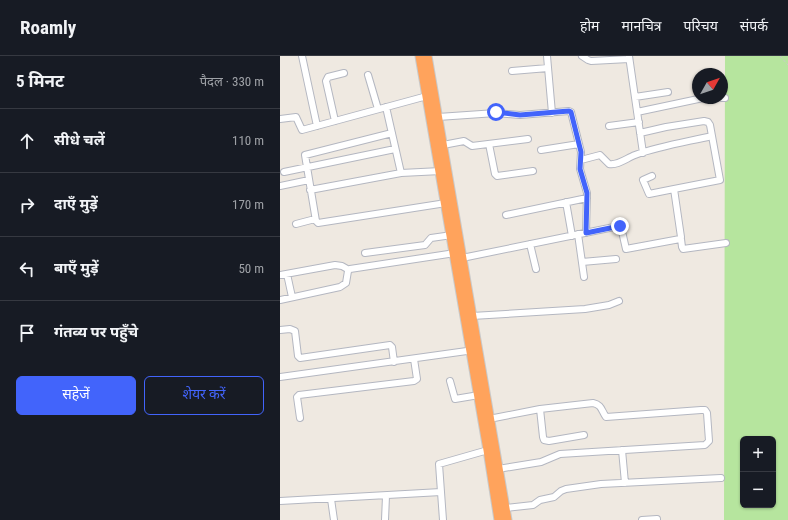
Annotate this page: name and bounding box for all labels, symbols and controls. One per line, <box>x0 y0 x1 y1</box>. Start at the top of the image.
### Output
text: Roamly <box>20 16 76 39</box>
text: होम <box>580 18 599 34</box>
text: मानचित्र <box>621 18 662 34</box>
text: परिचय <box>684 18 718 34</box>
text: संपर्क <box>740 18 768 34</box>
north arrow <box>692 68 728 104</box>
text: 5 मिनट <box>16 71 64 91</box>
text: पैदल · 330 m <box>200 74 264 89</box>
route start <box>487 103 505 121</box>
icon: ahead <box>16 130 38 152</box>
text: सीधे चलें <box>54 131 105 149</box>
text: 110 m <box>232 133 264 148</box>
icon: right <box>16 194 38 216</box>
text: दाएँ मुड़ें <box>54 195 98 213</box>
text: 170 m <box>232 197 264 212</box>
route end <box>611 217 629 235</box>
icon: left <box>16 258 38 280</box>
text: बाएँ मुड़ें <box>54 259 99 277</box>
text: 50 m <box>238 261 264 276</box>
icon: arrive <box>16 322 38 344</box>
text: गंतव्य पर पहुँचे <box>54 323 138 341</box>
button: सहेजें <box>16 376 136 415</box>
button: शेयर करें <box>144 376 264 415</box>
map controls <box>740 436 776 508</box>
button: + <box>740 436 776 472</box>
button: − <box>740 472 776 508</box>

